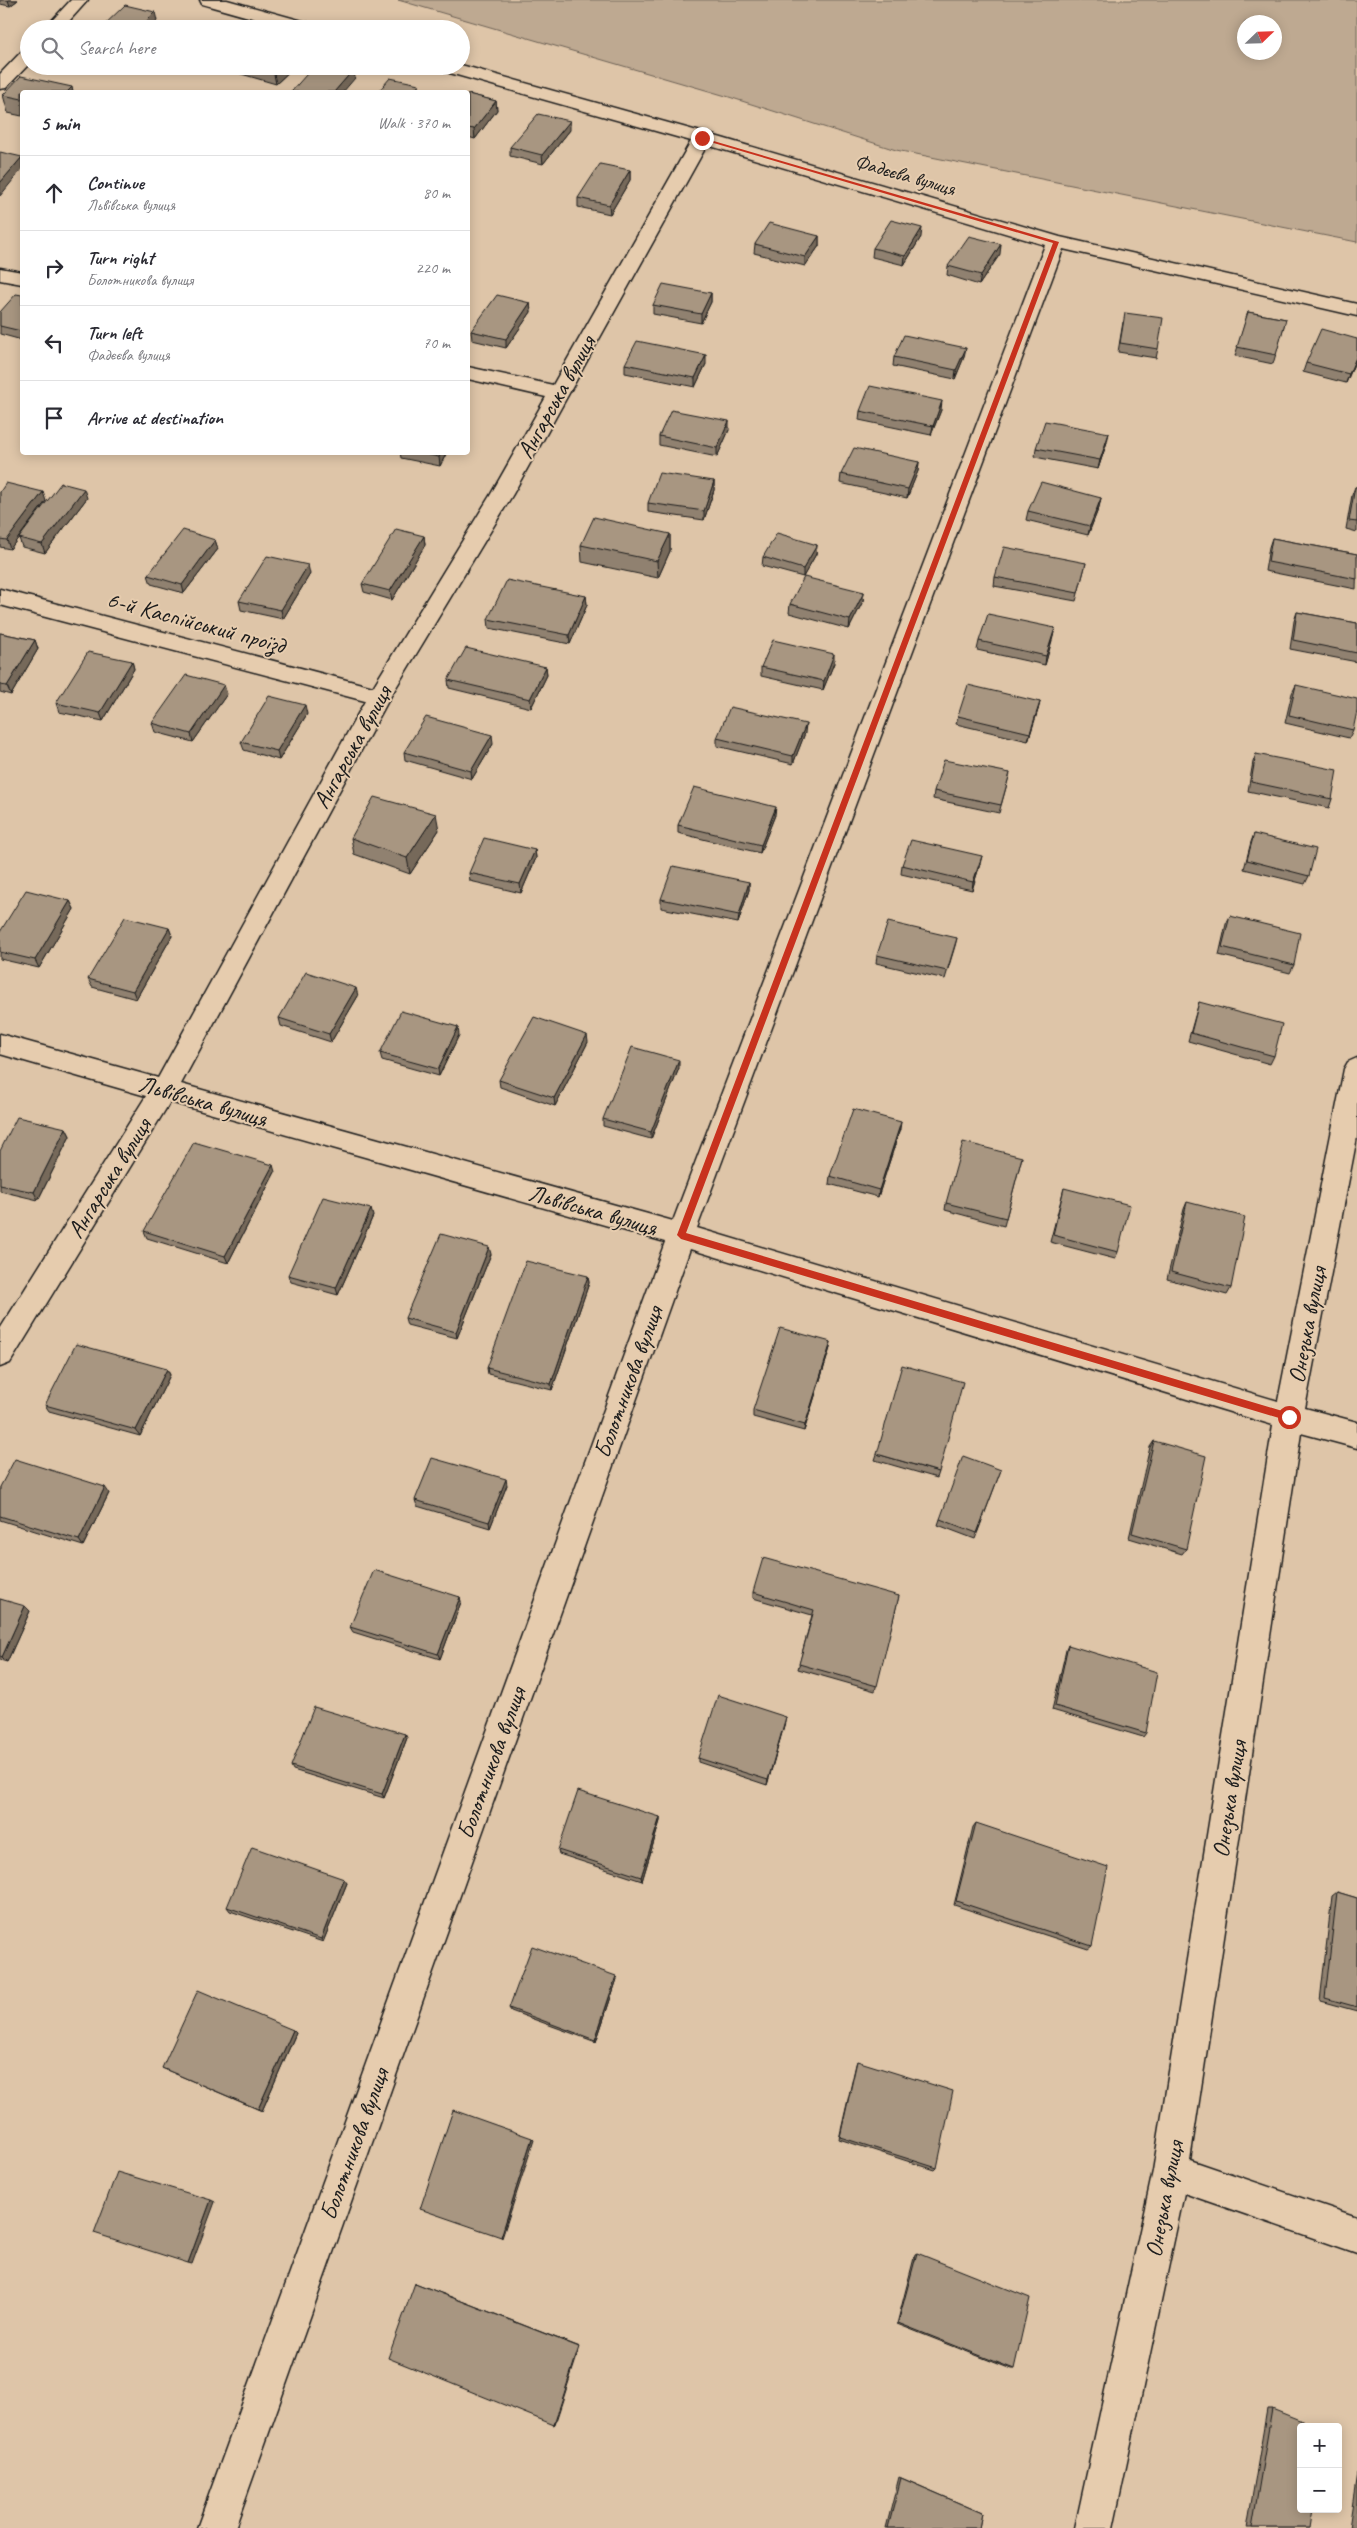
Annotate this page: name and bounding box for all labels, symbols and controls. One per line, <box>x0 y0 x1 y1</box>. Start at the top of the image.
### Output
north arrow <box>1237 15 1282 60</box>
search box <box>20 20 470 75</box>
icon: search <box>38 34 66 62</box>
text: Search here <box>78 36 155 60</box>
text: 5 min <box>40 110 80 136</box>
text: Walk · 370 m <box>378 113 450 133</box>
route end <box>691 127 714 150</box>
street label: Фадєєва вулиця <box>852 149 959 201</box>
text: Continue <box>87 171 144 195</box>
icon: ahead <box>40 179 68 207</box>
text: 80 m <box>423 183 450 203</box>
text: Львівська вулиця <box>87 195 175 215</box>
text: Turn right <box>87 246 154 270</box>
icon: right <box>40 254 68 282</box>
text: 220 m <box>416 258 450 278</box>
text: Болотникова вулиця <box>87 270 193 290</box>
text: Turn left <box>87 321 142 345</box>
icon: left <box>40 329 68 357</box>
street label: Ангарська вулиця <box>510 329 603 464</box>
text: 70 m <box>423 333 450 353</box>
text: Фадєєва вулиця <box>87 345 170 365</box>
icon: arrive <box>40 404 68 432</box>
text: Arrive at destination <box>87 406 223 430</box>
street label: 6-й Каспійський проїзд <box>104 584 291 662</box>
street label: Ангарська вулиця <box>306 679 399 814</box>
street label: Львівська вулиця <box>135 1068 272 1134</box>
street label: Ангарська вулиця <box>60 1111 159 1244</box>
street label: Львівська вулиця <box>525 1177 662 1243</box>
street label: Онезька вулиця <box>1281 1263 1333 1386</box>
street label: Болотникова вулиця <box>587 1301 670 1462</box>
route start <box>1278 1406 1301 1429</box>
street label: Болотникова вулиця <box>450 1682 533 1843</box>
street label: Онезька вулиця <box>1205 1737 1253 1860</box>
street label: Болотникова вулиця <box>313 2063 396 2224</box>
street label: Онезька вулиця <box>1138 2137 1190 2260</box>
map controls <box>1297 2423 1342 2513</box>
button: + <box>1297 2423 1342 2468</box>
button: − <box>1297 2468 1342 2513</box>

